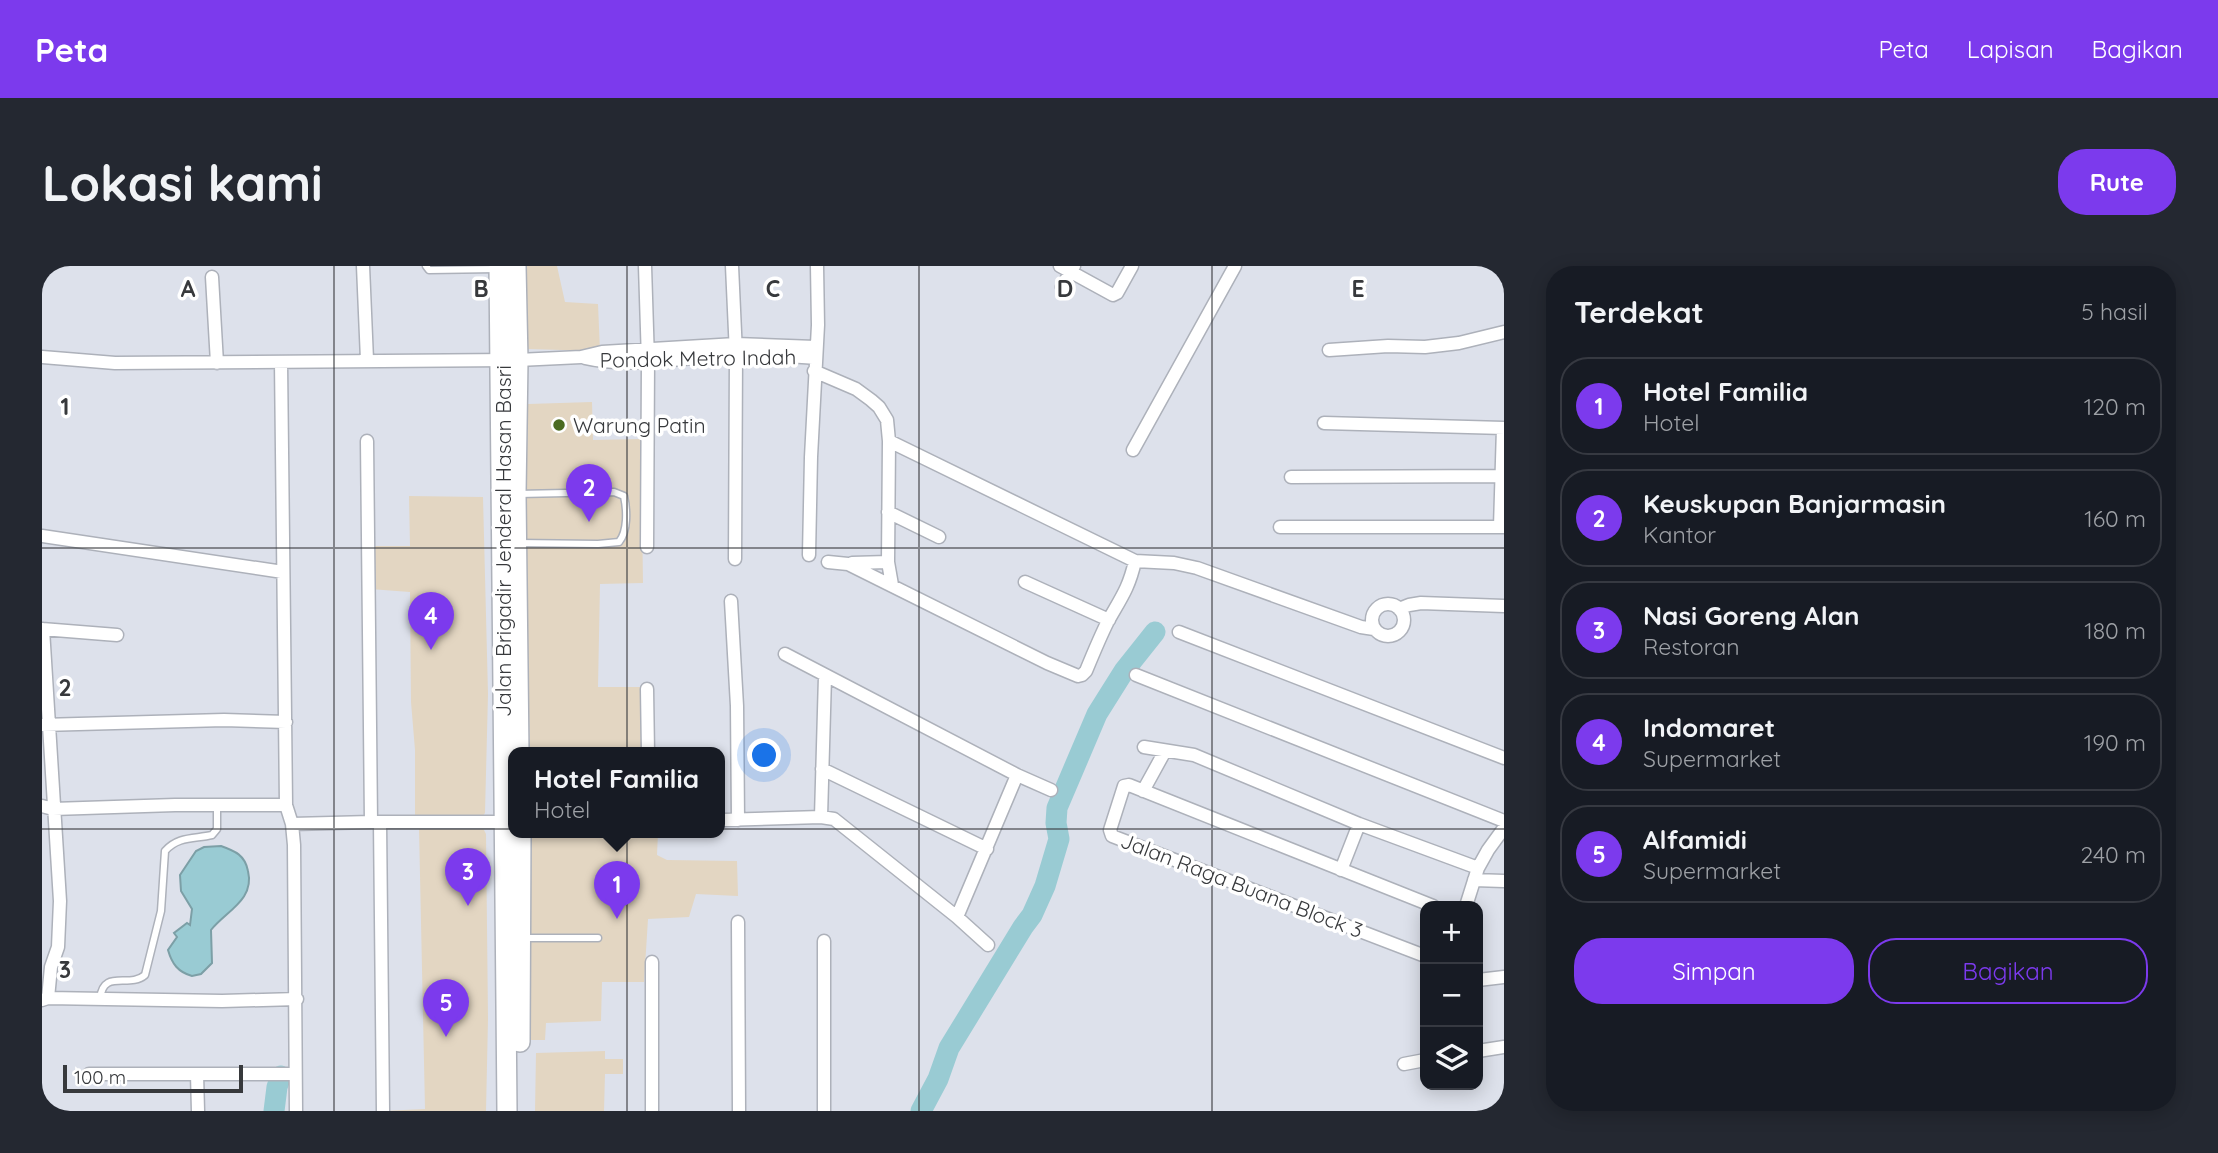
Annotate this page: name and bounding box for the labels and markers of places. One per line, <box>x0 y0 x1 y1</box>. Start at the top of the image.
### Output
place label: Warung Patin <box>573 412 706 438</box>
marker: Warung Patin <box>551 417 567 433</box>
pin: 2 <box>566 464 612 522</box>
pin: 4 <box>408 592 454 650</box>
pin: 3 <box>445 848 491 906</box>
pin: 1 <box>594 861 640 919</box>
pin: 5 <box>423 979 469 1037</box>

